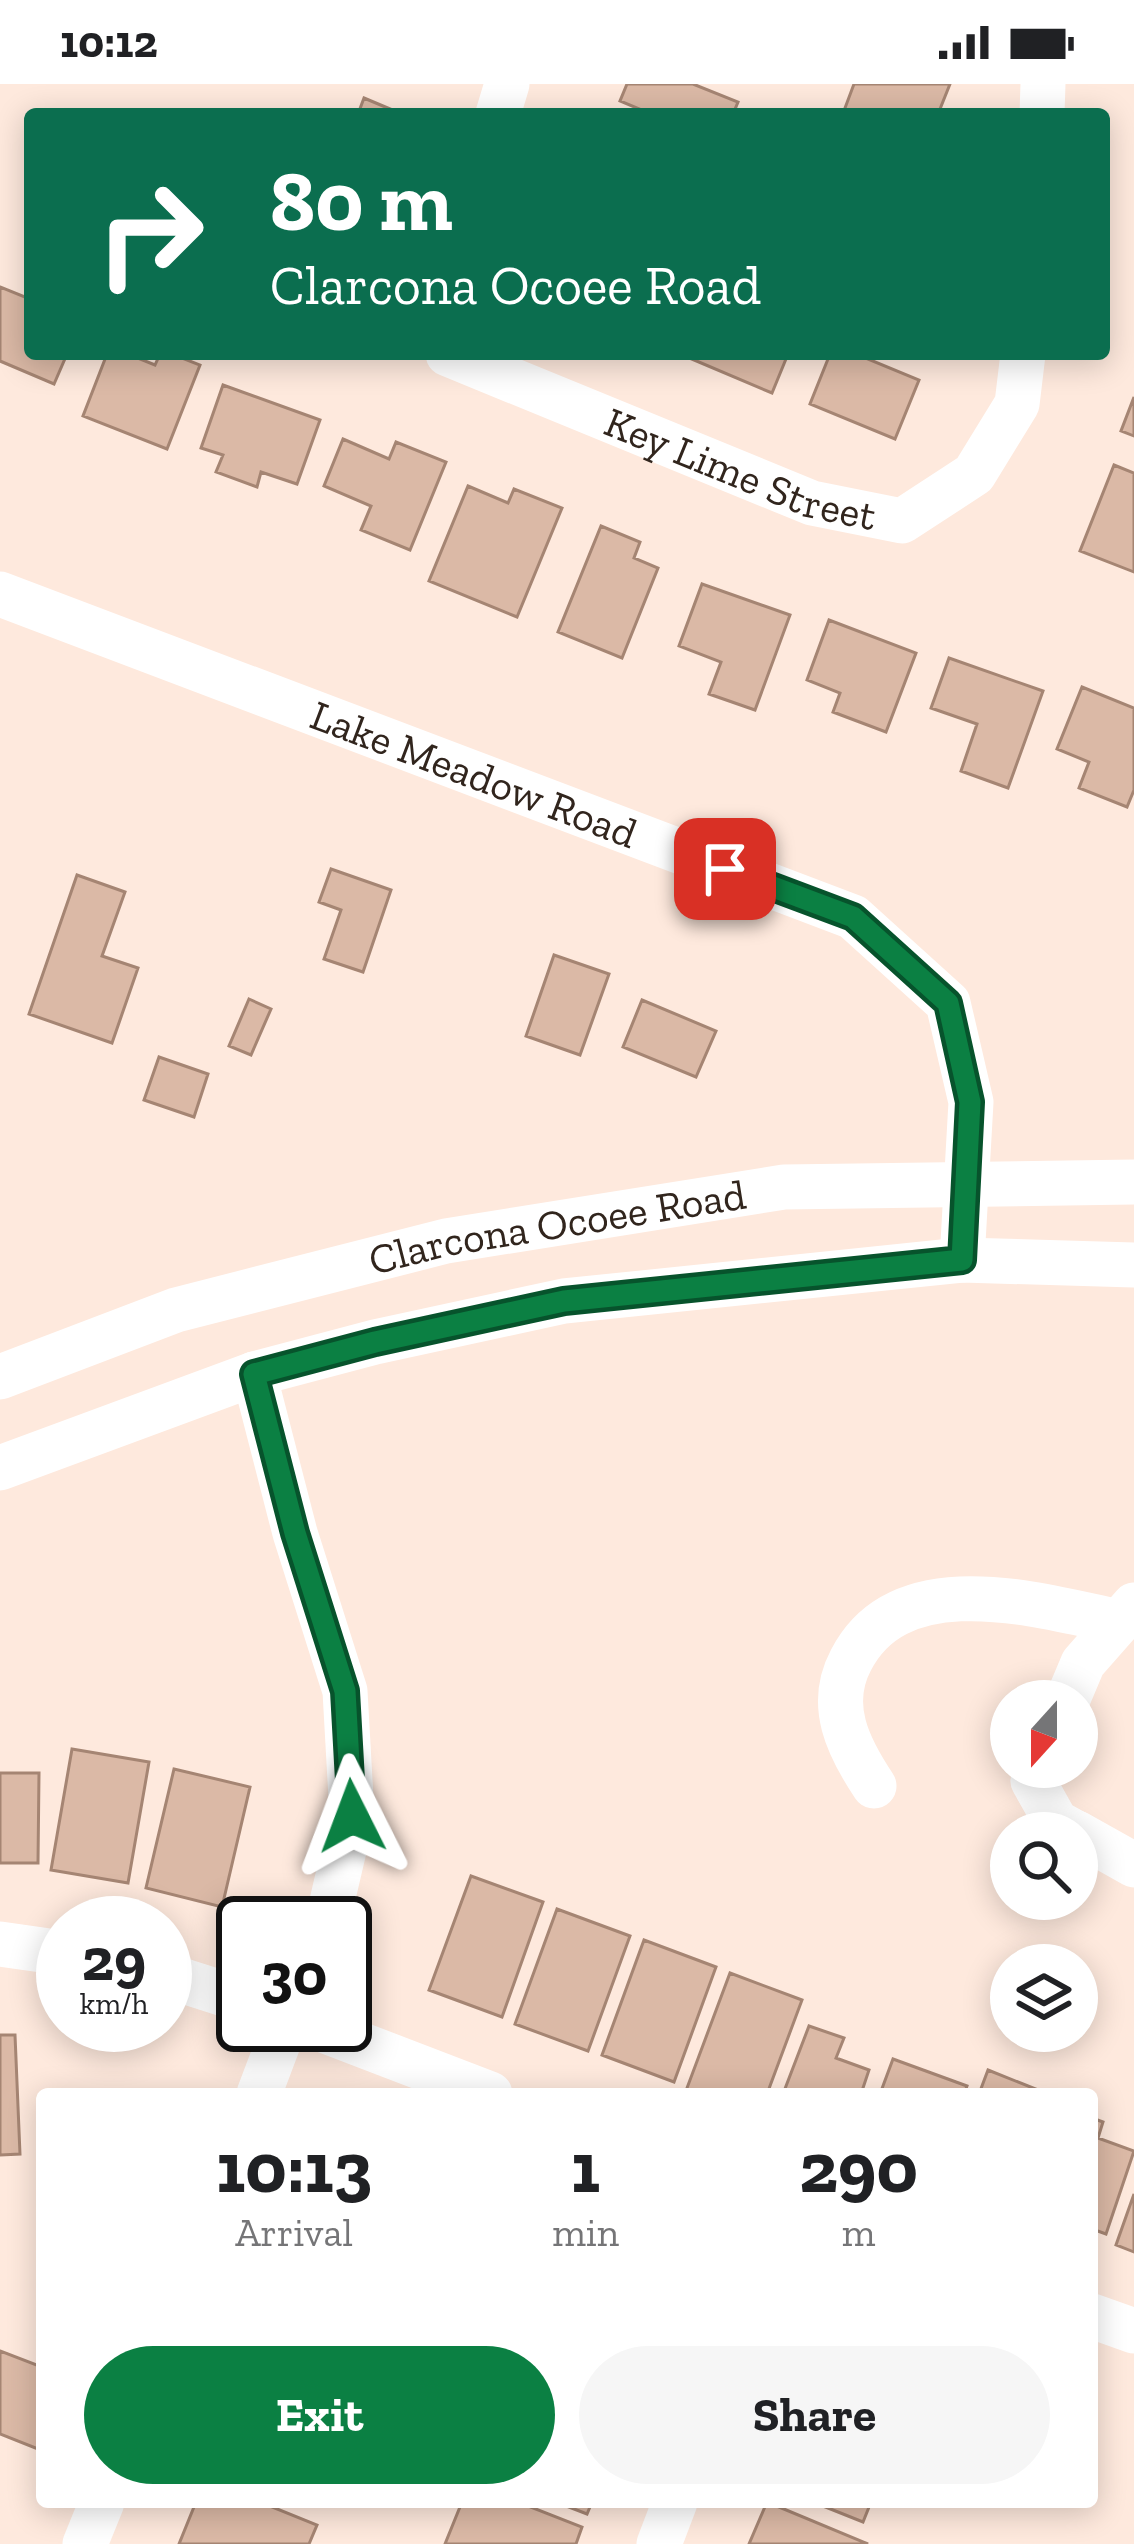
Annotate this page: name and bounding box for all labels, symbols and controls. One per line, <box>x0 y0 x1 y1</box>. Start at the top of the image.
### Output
text: 10:12 <box>60 15 158 69</box>
text: 80 m <box>270 151 453 252</box>
icon: right <box>72 156 228 312</box>
text: Clarcona Ocoee Road <box>270 253 761 318</box>
street label: Key Lime Street <box>597 396 881 541</box>
street label: Lake Meadow Road <box>304 689 645 858</box>
pin <box>674 818 776 920</box>
icon: arrive <box>692 836 758 902</box>
street label: Clarcona Ocoee Road <box>363 1168 749 1285</box>
north arrow <box>990 1680 1098 1788</box>
map controls <box>990 1680 1098 2052</box>
position arrow <box>289 1753 415 1879</box>
button: search <box>990 1812 1098 1920</box>
speed limit sign: 30 <box>216 1896 372 2052</box>
text: 29 <box>82 1923 146 1995</box>
button: layers <box>990 1944 1098 2052</box>
text: km/h <box>80 1986 148 2022</box>
text: 10:13 <box>216 2124 372 2210</box>
text: 1 <box>571 2124 600 2210</box>
text: 290 <box>799 2124 918 2210</box>
text: Arrival <box>235 2209 353 2256</box>
text: min <box>552 2209 619 2256</box>
text: m <box>842 2209 875 2256</box>
button: Exit <box>84 2346 555 2484</box>
button: Share <box>579 2346 1050 2484</box>

